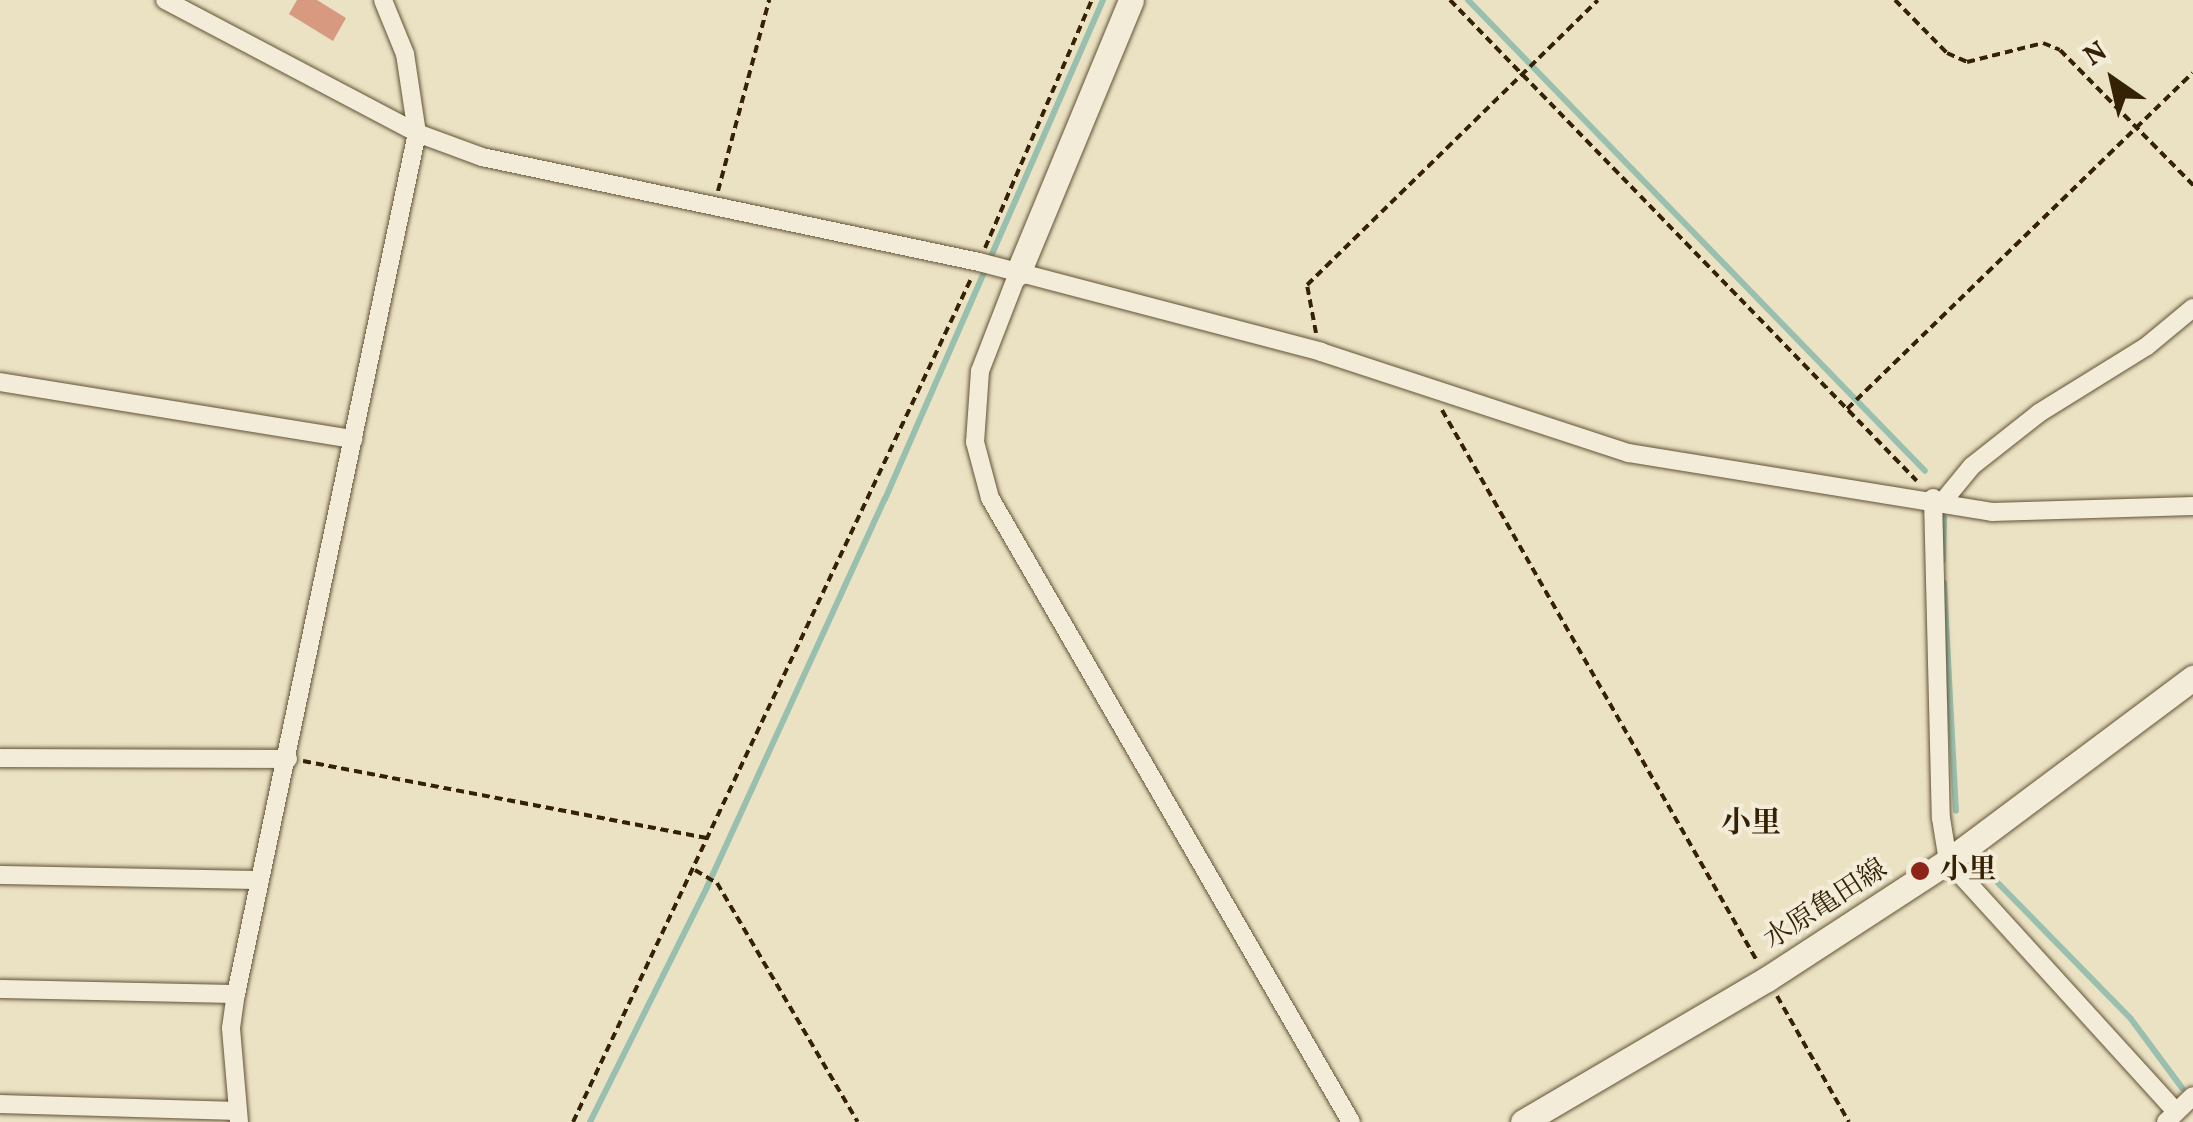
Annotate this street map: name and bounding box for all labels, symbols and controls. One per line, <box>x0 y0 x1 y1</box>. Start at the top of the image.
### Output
north arrow <box>2063 30 2163 130</box>
text: N <box>2077 33 2115 77</box>
district label: 小里 <box>1721 806 1781 842</box>
street label: 水原亀田線 <box>1758 853 1894 957</box>
place label: 小里 <box>1940 854 1996 888</box>
marker: 小里 <box>1909 860 1931 882</box>

